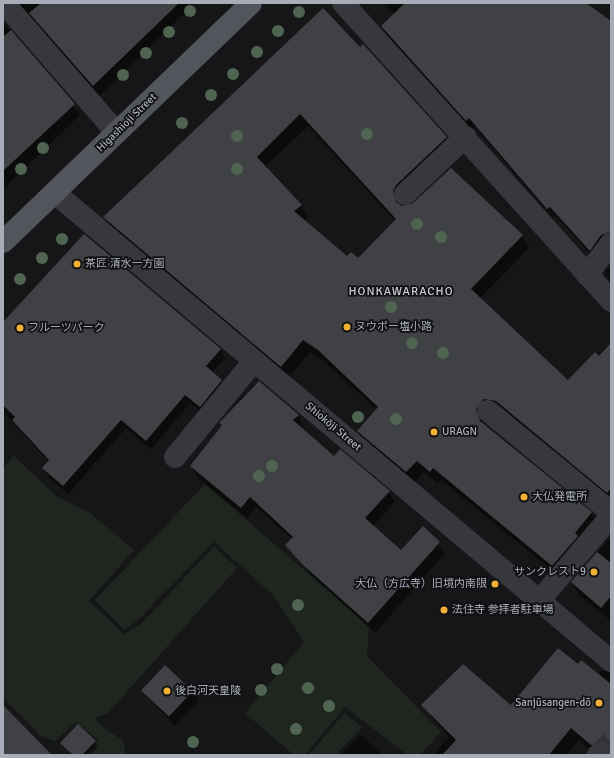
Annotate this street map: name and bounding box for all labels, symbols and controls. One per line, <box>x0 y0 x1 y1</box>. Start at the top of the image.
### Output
street label: Higashioji Street <box>94 91 160 155</box>
place label: 茶匠 清水一方園 <box>85 257 164 271</box>
marker: 茶匠 清水一方園 <box>72 259 82 269</box>
district label: HONKAWARACHO <box>348 285 454 299</box>
place label: ヌウボー塩小路 <box>355 320 432 334</box>
place label: フルーツパーク <box>28 321 105 335</box>
marker: ヌウボー塩小路 <box>342 322 352 332</box>
marker: フルーツパーク <box>15 323 25 333</box>
street label: Shiokōji Street <box>302 400 364 454</box>
place label: URAGN <box>442 425 477 439</box>
marker: URAGN <box>429 427 439 437</box>
place label: 大仏発電所 <box>532 490 587 504</box>
marker: 大仏発電所 <box>519 492 529 502</box>
place label: サンクレスト9 <box>514 565 586 579</box>
marker: サンクレスト9 <box>589 567 599 577</box>
place label: 大仏（方広寺）旧境内南限 <box>355 577 487 591</box>
marker: 大仏（方広寺）旧境内南限 <box>490 579 500 589</box>
place label: 法住寺 参拝者駐車場 <box>452 603 553 617</box>
marker: 法住寺 参拝者駐車場 <box>439 605 449 615</box>
place label: 後白河天皇陵 <box>175 684 241 698</box>
marker: 後白河天皇陵 <box>162 686 172 696</box>
place label: Sanjūsangen-dō <box>515 696 591 710</box>
marker: Sanjūsangen-dō <box>594 698 604 708</box>

